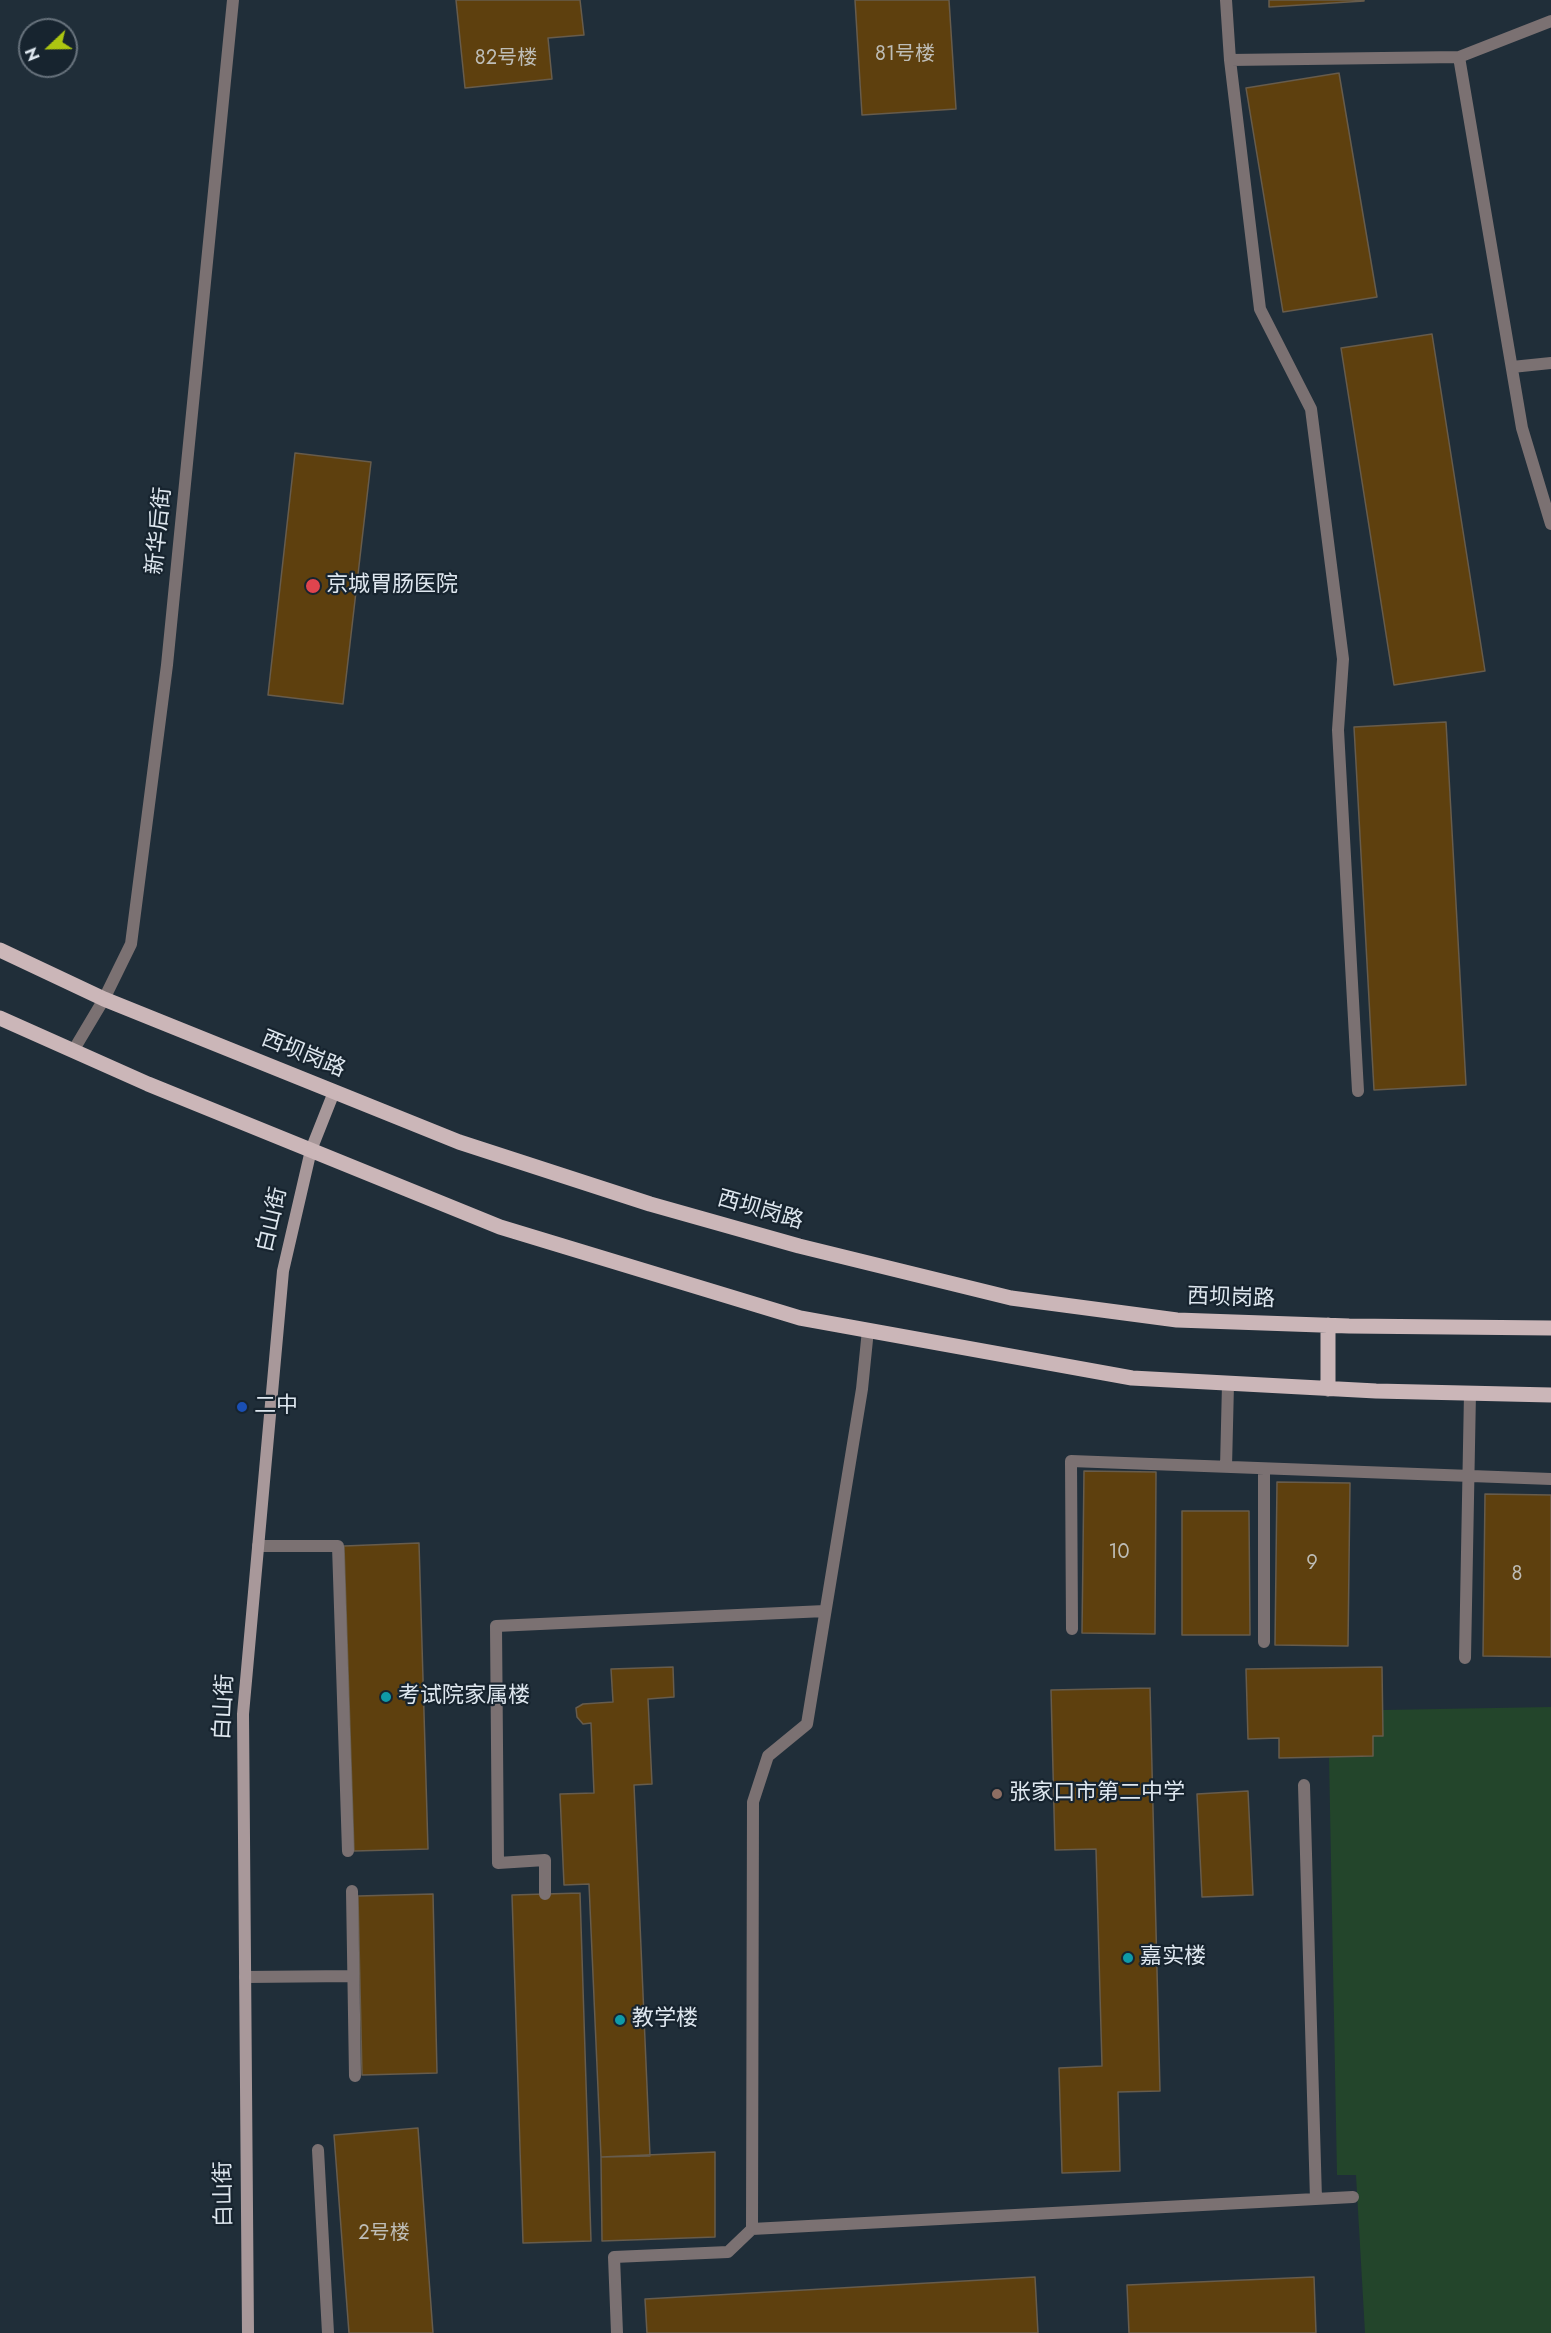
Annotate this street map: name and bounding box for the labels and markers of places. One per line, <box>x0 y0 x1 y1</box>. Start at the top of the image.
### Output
place label: 京城胃肠医院 <box>326 573 458 599</box>
marker: 京城胃肠医院 <box>304 577 322 595</box>
place label: 二中 <box>254 1394 298 1420</box>
marker: 二中 <box>235 1400 249 1414</box>
place label: 考试院家属楼 <box>398 1684 530 1710</box>
marker: 考试院家属楼 <box>379 1690 393 1704</box>
place label: 张家口市第二中学 <box>1009 1781 1185 1807</box>
marker: 张家口市第二中学 <box>990 1787 1004 1801</box>
place label: 嘉实楼 <box>1140 1945 1206 1971</box>
marker: 嘉实楼 <box>1121 1951 1135 1965</box>
place label: 教学楼 <box>632 2007 698 2033</box>
marker: 教学楼 <box>613 2013 627 2027</box>

